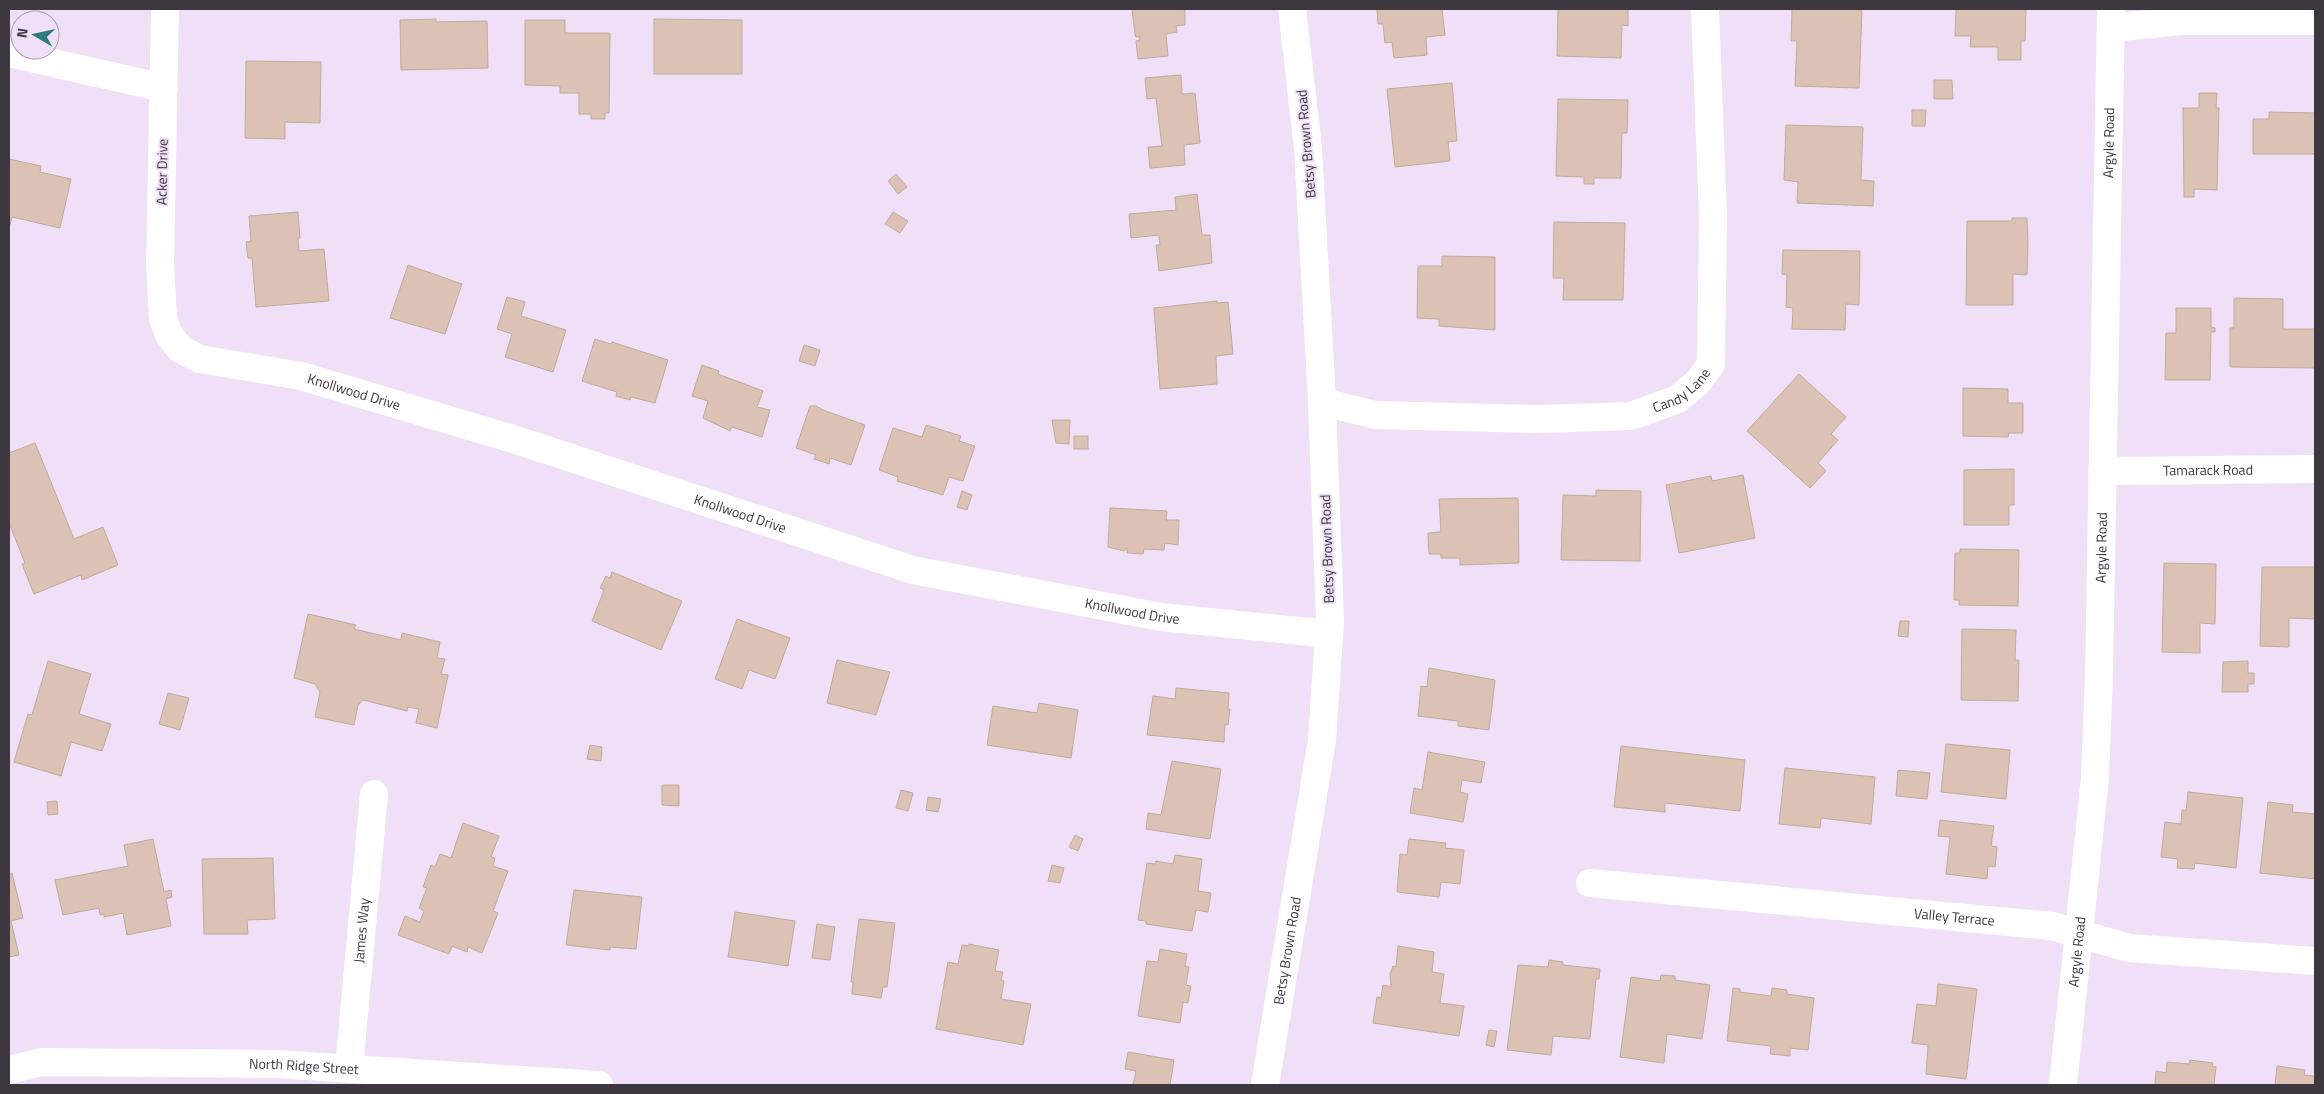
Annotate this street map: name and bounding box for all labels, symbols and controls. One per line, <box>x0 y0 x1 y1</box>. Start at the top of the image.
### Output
north arrow <box>10 10 60 60</box>
text: N <box>11 26 33 39</box>
street label: Betsy Brown Road <box>1290 89 1321 199</box>
street label: Argyle Road <box>2097 107 2119 178</box>
street label: Acker Drive <box>150 139 173 205</box>
street label: Candy Lane <box>1649 364 1715 417</box>
street label: Knollwood Drive <box>305 368 403 415</box>
street label: Tamarack Road <box>2163 459 2253 480</box>
street label: Knollwood Drive <box>692 488 789 538</box>
street label: Betsy Brown Road <box>1314 494 1339 604</box>
street label: Argyle Road <box>2090 512 2112 583</box>
street label: Knollwood Drive <box>1083 592 1181 629</box>
street label: Betsy Brown Road <box>1267 895 1306 1006</box>
street label: James Way <box>348 897 374 964</box>
street label: Valley Terrace <box>1913 902 1996 931</box>
street label: Argyle Road <box>2062 915 2091 988</box>
street label: North Ridge Street <box>249 1053 360 1079</box>

